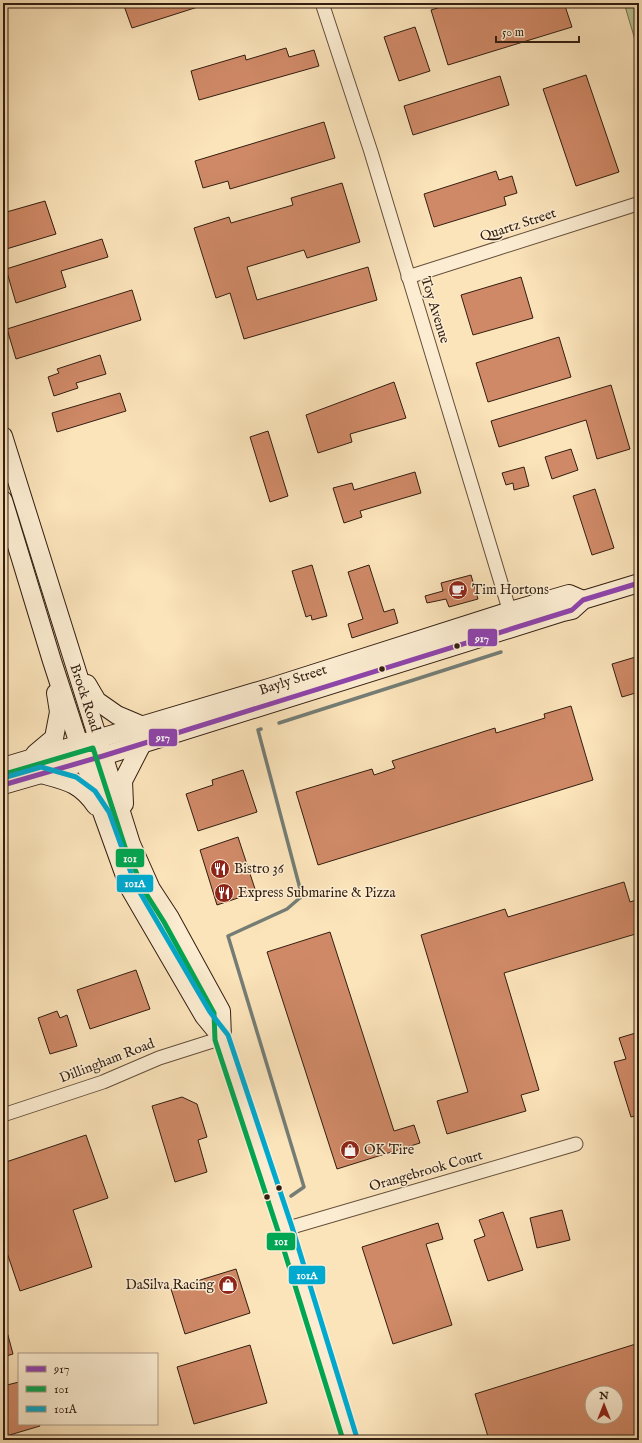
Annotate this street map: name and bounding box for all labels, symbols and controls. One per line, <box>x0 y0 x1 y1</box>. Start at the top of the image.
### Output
scale bar <box>496 18 579 44</box>
text: 50 m <box>502 25 524 40</box>
street label: Quartz Street <box>478 204 559 246</box>
street label: Toy Avenue <box>416 274 454 346</box>
cafe icon: Tim Hortons <box>447 579 469 601</box>
place label: Tim Hortons <box>472 581 549 599</box>
line badge: 917 <box>467 628 498 647</box>
text: 917 <box>474 632 489 646</box>
unlabelled marker <box>452 641 462 651</box>
street label: Bayly Street <box>257 661 329 699</box>
street label: Brock Road <box>66 662 105 735</box>
unlabelled marker <box>377 664 387 674</box>
line badge: 917 <box>148 728 178 747</box>
text: 917 <box>155 731 170 745</box>
line badge: 101 <box>115 848 145 868</box>
text: 101 <box>123 852 137 866</box>
restaurant icon: Bistro 36 <box>209 858 231 880</box>
place label: Bistro 36 <box>234 860 285 878</box>
line badge: 101A <box>116 874 154 893</box>
text: 101A <box>125 877 146 891</box>
restaurant icon: Express Submarine & Pizza <box>213 882 235 904</box>
place label: Express Submarine & Pizza <box>238 884 396 902</box>
street label: Dillingham Road <box>57 1034 158 1087</box>
shop icon: OK Tire <box>339 1139 361 1161</box>
place label: OK Tire <box>364 1141 415 1159</box>
street label: Orangebrook Court <box>367 1146 485 1196</box>
unlabelled marker <box>274 1183 284 1193</box>
unlabelled marker <box>262 1192 272 1202</box>
line badge: 101 <box>266 1232 296 1251</box>
text: 101 <box>274 1235 288 1249</box>
line badge: 101A <box>288 1265 326 1285</box>
text: 101A <box>297 1269 318 1283</box>
shop icon: DaSilva Racing <box>217 1274 239 1296</box>
place label: DaSilva Racing <box>125 1276 214 1294</box>
legend <box>18 1353 158 1425</box>
text: 917 <box>53 1362 69 1377</box>
text: 101 <box>54 1382 69 1397</box>
north arrow <box>584 1385 624 1425</box>
text: N <box>598 1389 609 1403</box>
text: 101A <box>54 1402 78 1417</box>

